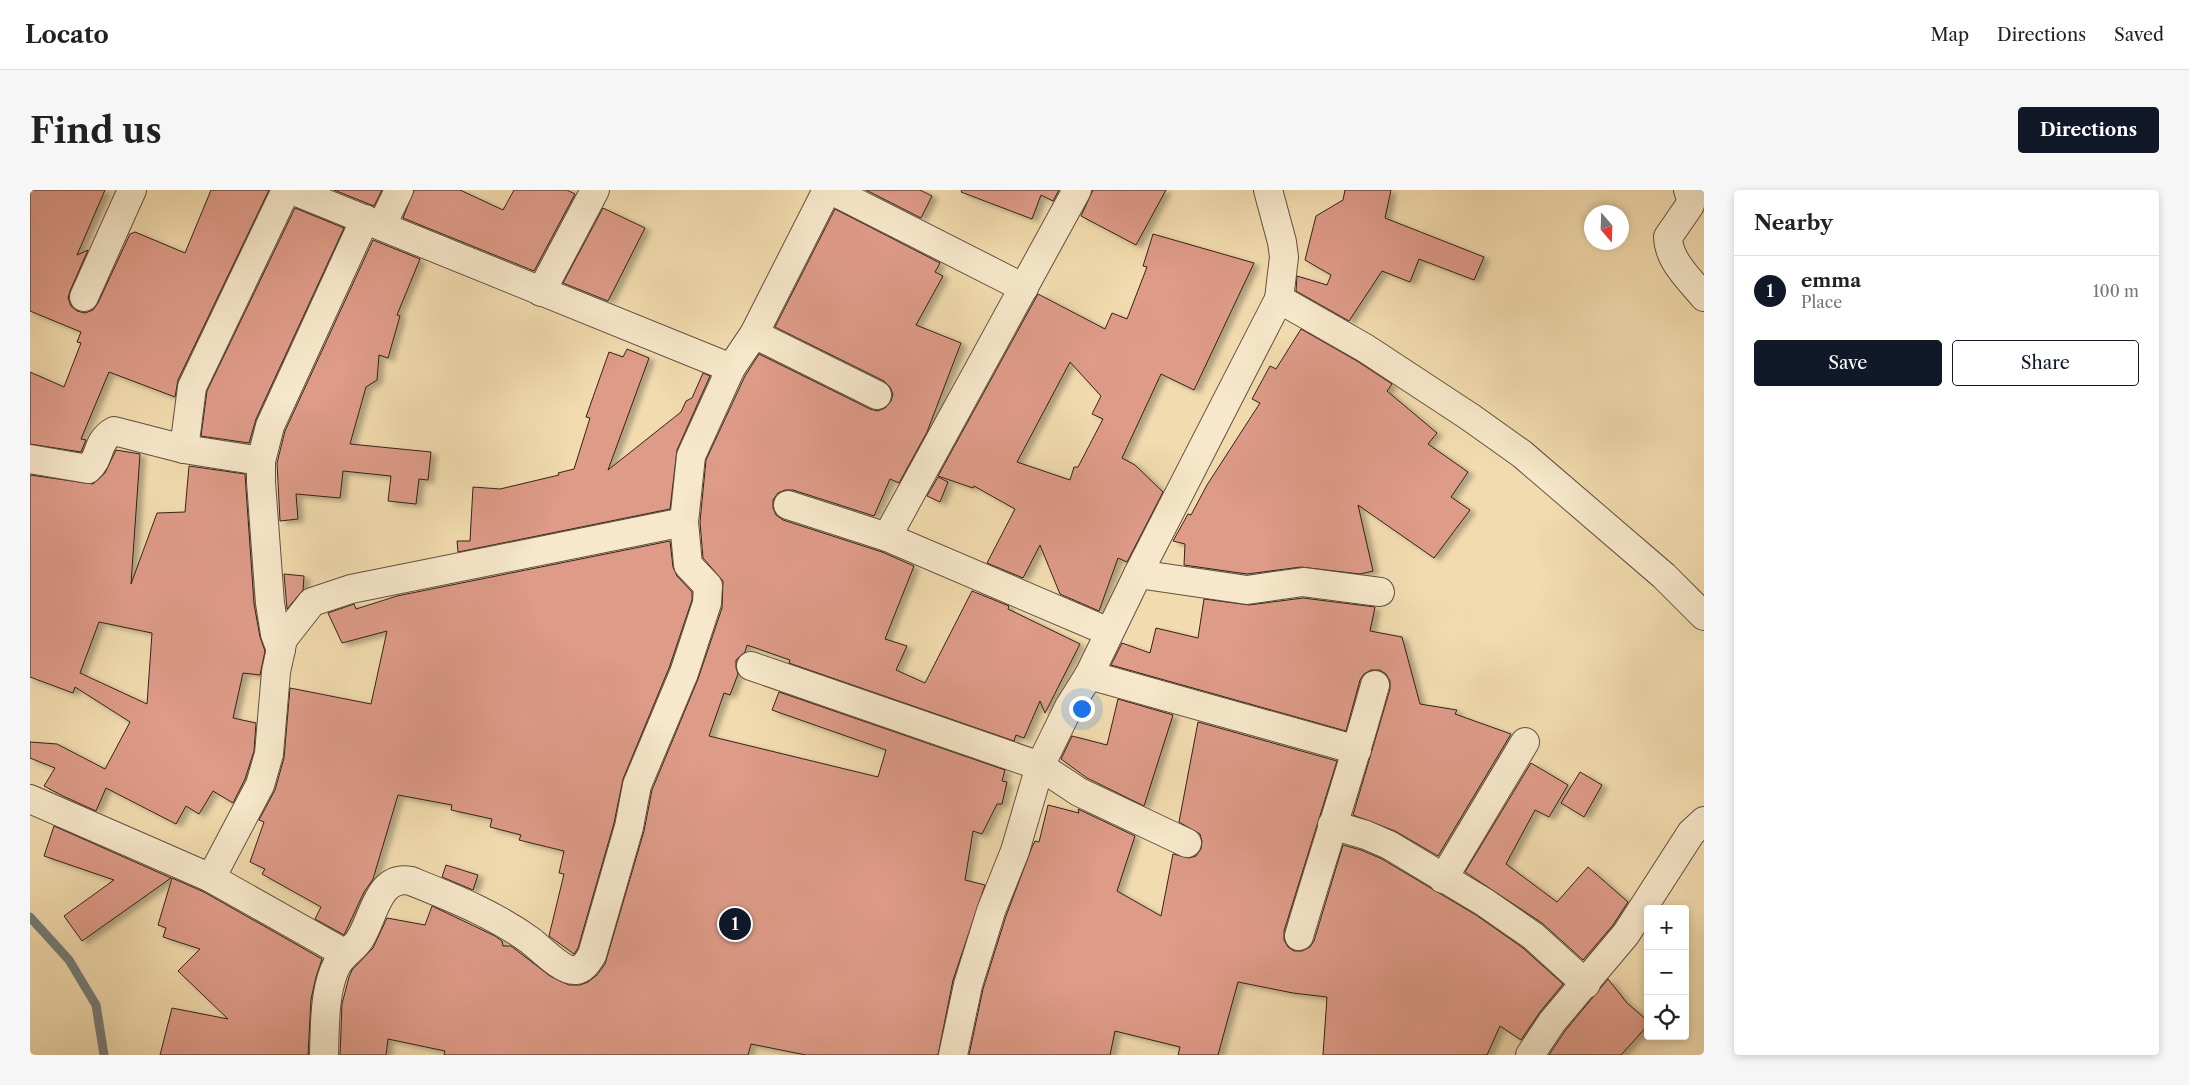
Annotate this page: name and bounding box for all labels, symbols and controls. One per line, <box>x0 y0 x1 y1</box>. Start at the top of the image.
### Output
text: Locato <box>25 20 109 49</box>
text: Map <box>1930 24 1969 46</box>
text: Directions <box>1997 24 2086 46</box>
text: Saved <box>2114 24 2164 46</box>
button: Directions <box>2018 107 2159 153</box>
text: Find us <box>30 109 162 152</box>
north arrow <box>1584 205 1629 250</box>
text: Nearby <box>1754 210 1833 235</box>
text: emma <box>1801 269 1861 292</box>
text: 1 <box>1766 281 1774 301</box>
text: 100 m <box>2093 281 2139 301</box>
text: Place <box>1801 292 1842 312</box>
button: Save <box>1754 340 1942 386</box>
button: Share <box>1952 340 2139 386</box>
your location <box>1069 696 1095 722</box>
pin: 1 <box>719 905 751 943</box>
map controls <box>1644 905 1689 1040</box>
button: + <box>1644 905 1689 950</box>
button: − <box>1644 950 1689 995</box>
button: locate <box>1644 995 1689 1040</box>

